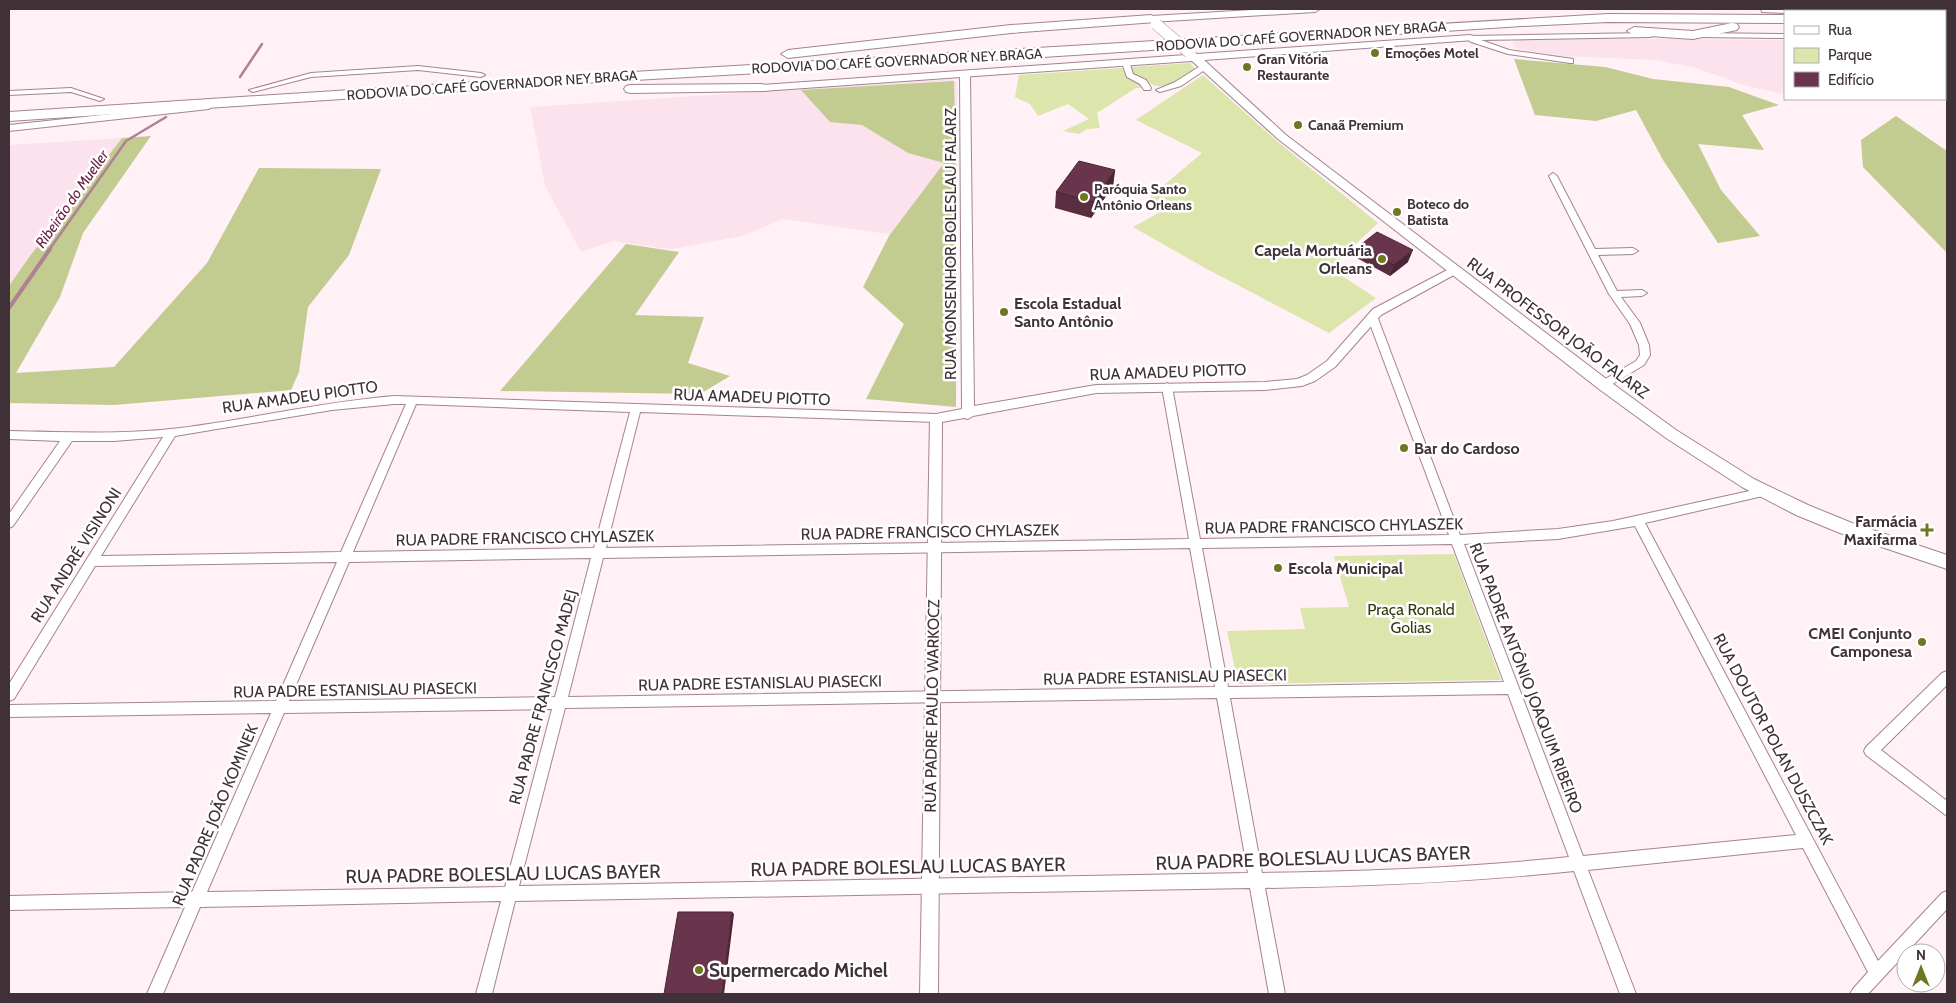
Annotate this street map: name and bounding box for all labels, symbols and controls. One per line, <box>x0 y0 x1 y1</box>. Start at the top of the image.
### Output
legend <box>1784 10 1946 100</box>
street label: RODOVIA DO CAFÉ GOVERNADOR NEY BRAGA <box>1155 17 1447 55</box>
text: Rua <box>1828 21 1853 39</box>
street label: RODOVIA DO CAFÉ GOVERNADOR NEY BRAGA <box>751 44 1043 78</box>
place label: Emoções Motel <box>1385 44 1479 62</box>
text: Parque <box>1828 46 1872 64</box>
marker: Emoções Motel <box>1369 47 1381 59</box>
place label: Gran Vitória Restaurante <box>1257 50 1329 84</box>
marker: Gran Vitória Restaurante <box>1241 61 1253 73</box>
street label: RODOVIA DO CAFÉ GOVERNADOR NEY BRAGA <box>346 66 638 104</box>
text: Edifício <box>1828 71 1874 89</box>
street label: RUA MONSENHOR BOLESLAU FALARZ <box>941 108 960 380</box>
place label: Canaã Premium <box>1308 116 1404 134</box>
marker: Canaã Premium <box>1292 119 1304 131</box>
water label: Ribeirão do Mueller <box>32 146 113 251</box>
place label: Paróquia Santo Antônio Orleans <box>1094 180 1192 214</box>
marker: Paróquia Santo Antônio Orleans <box>1078 191 1090 203</box>
place label: Boteco do Batista <box>1407 195 1469 229</box>
marker: Boteco do Batista <box>1391 206 1403 218</box>
place label: Capela Mortuária Orleans <box>1254 241 1372 278</box>
marker: Capela Mortuária Orleans <box>1376 253 1388 265</box>
street label: RUA PROFESSOR JOÃO FALARZ <box>1463 253 1653 403</box>
place label: Escola Estadual Santo Antônio <box>1014 294 1121 331</box>
marker: Escola Estadual Santo Antônio <box>998 306 1010 318</box>
street label: RUA AMADEU PIOTTO <box>1089 360 1247 384</box>
street label: RUA AMADEU PIOTTO <box>221 377 379 417</box>
street label: RUA AMADEU PIOTTO <box>673 385 831 409</box>
place label: Bar do Cardoso <box>1414 439 1520 458</box>
marker: Bar do Cardoso <box>1398 442 1410 454</box>
street label: RUA ANDRÉ VISINONI <box>27 484 125 626</box>
place label: Farmácia Maxifarma <box>1844 512 1917 549</box>
street label: RUA PADRE FRANCISCO CHYLASZEK <box>1205 514 1463 538</box>
street label: RUA PADRE FRANCISCO CHYLASZEK <box>801 520 1059 544</box>
marker: Farmácia Maxifarma <box>1921 524 1933 536</box>
street label: RUA PADRE FRANCISCO CHYLASZEK <box>396 526 654 550</box>
street label: RUA PADRE ANTÔNIO JOAQUIM RIBEIRO <box>1466 540 1586 816</box>
place label: Escola Municipal <box>1288 559 1403 578</box>
marker: Escola Municipal <box>1272 562 1284 574</box>
street label: RUA PADRE FRANCISCO MADEJ <box>505 587 581 807</box>
street label: RUA PADRE PAULO WARKOCZ <box>921 599 943 813</box>
park label: Praça Ronald Golias <box>1367 600 1455 637</box>
place label: CMEI Conjunto Camponesa <box>1808 624 1912 661</box>
street label: RUA DOUTOR POLAN DUSZCZAK <box>1709 630 1837 848</box>
marker: CMEI Conjunto Camponesa <box>1916 636 1928 648</box>
street label: RUA PADRE ESTANISLAU PIASECKI <box>1043 665 1287 689</box>
street label: RUA PADRE ESTANISLAU PIASECKI <box>638 671 882 695</box>
street label: RUA PADRE ESTANISLAU PIASECKI <box>233 678 477 702</box>
street label: RUA PADRE JOÃO KOMINEK <box>168 721 262 909</box>
street label: RUA PADRE BOLESLAU LUCAS BAYER <box>1155 841 1471 875</box>
street label: RUA PADRE BOLESLAU LUCAS BAYER <box>750 853 1066 881</box>
street label: RUA PADRE BOLESLAU LUCAS BAYER <box>345 860 661 888</box>
north arrow <box>1896 943 1946 993</box>
text: N <box>1916 946 1926 964</box>
place label: Supermercado Michel <box>709 959 888 982</box>
marker: Supermercado Michel <box>693 964 705 976</box>

